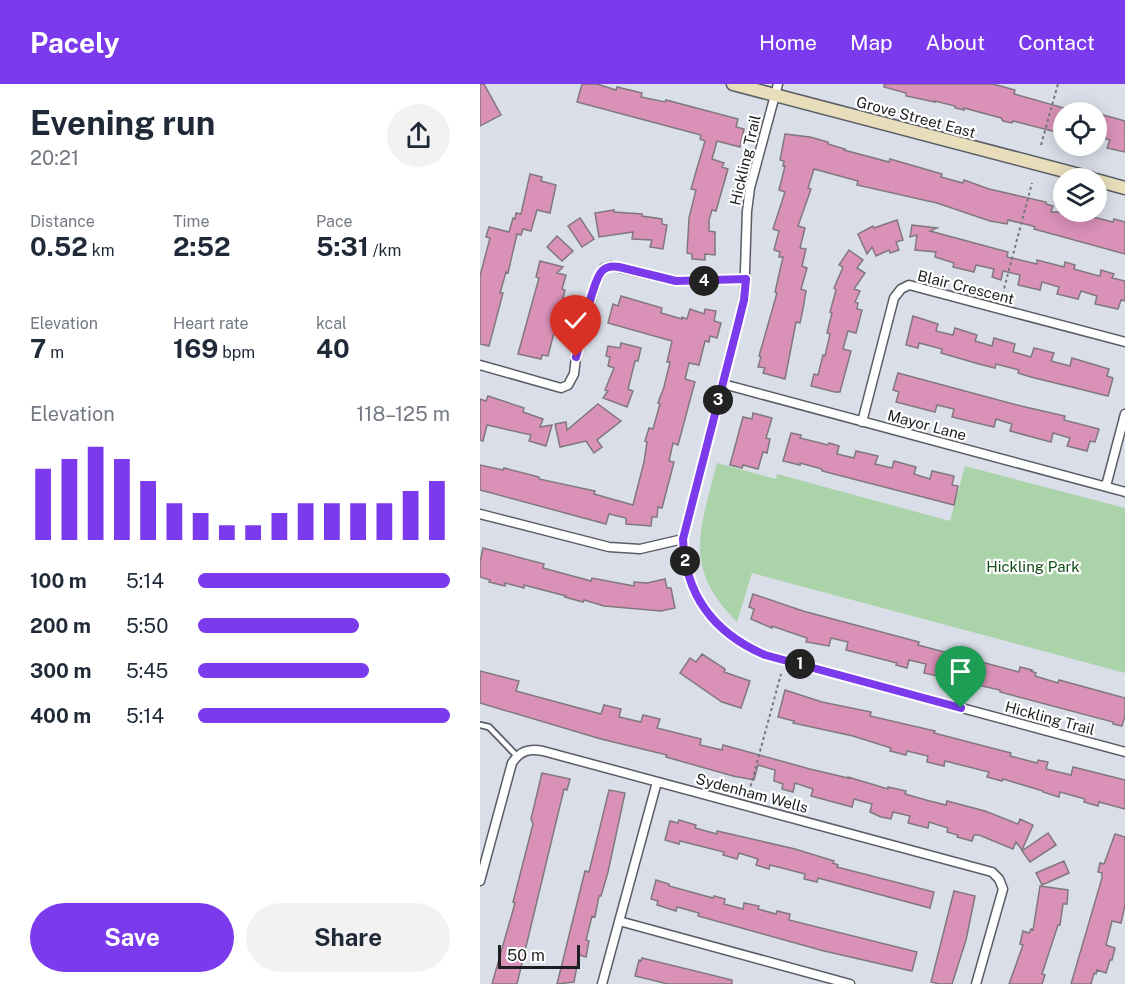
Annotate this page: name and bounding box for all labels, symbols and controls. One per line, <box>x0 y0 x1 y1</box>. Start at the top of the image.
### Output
text: Pacely <box>30 26 119 59</box>
text: Home <box>759 30 817 55</box>
text: Map <box>850 30 893 55</box>
text: About <box>926 30 985 55</box>
text: Contact <box>1018 30 1095 55</box>
street label: Grove Street East <box>855 93 978 141</box>
map controls <box>1053 102 1107 222</box>
button: locate <box>1053 102 1107 156</box>
text: Evening run <box>30 104 215 142</box>
button: share <box>387 104 450 167</box>
street label: Hickling Trail <box>726 113 764 207</box>
text: 20:21 <box>30 146 79 170</box>
button: layers <box>1053 168 1107 222</box>
text: Distance <box>30 212 95 231</box>
text: Time <box>173 212 209 231</box>
text: Pace <box>316 212 353 231</box>
text: 0.52 <box>30 231 88 262</box>
text: 2:52 <box>173 231 231 262</box>
text: 5:31 <box>316 231 369 262</box>
text: km <box>88 241 115 260</box>
text: /km <box>369 241 401 260</box>
pin: 4 <box>689 266 719 296</box>
street label: Blair Crescent <box>916 267 1016 307</box>
text: 4 <box>699 271 709 290</box>
pin <box>550 295 601 357</box>
icon: check <box>559 304 592 337</box>
text: Elevation <box>30 314 98 333</box>
text: Heart rate <box>173 314 249 333</box>
text: kcal <box>316 314 347 333</box>
text: 7 <box>30 333 46 364</box>
text: 169 <box>173 333 218 364</box>
text: 40 <box>316 333 350 364</box>
text: m <box>46 343 64 362</box>
text: bpm <box>218 343 255 362</box>
pin: 3 <box>703 385 733 415</box>
text: 3 <box>713 390 723 409</box>
text: Elevation <box>30 402 115 426</box>
text: 118–125 m <box>356 402 450 426</box>
street label: Mayor Lane <box>886 406 968 444</box>
pin: 2 <box>670 546 700 576</box>
text: 2 <box>680 551 690 570</box>
park label: Hickling Park <box>986 558 1080 575</box>
text: 100 m <box>30 569 87 593</box>
text: 5:14 <box>126 569 164 593</box>
text: 200 m <box>30 614 91 638</box>
text: 5:50 <box>126 614 168 638</box>
pin <box>935 646 986 708</box>
pin: 1 <box>785 649 815 679</box>
text: 1 <box>797 654 803 673</box>
icon: arrive <box>944 655 977 688</box>
text: 300 m <box>30 659 91 683</box>
text: 5:45 <box>126 659 168 683</box>
street label: Hickling Trail <box>1003 698 1097 738</box>
text: 400 m <box>30 704 91 728</box>
text: 5:14 <box>126 704 164 728</box>
street label: Sydenham Wells <box>694 770 810 816</box>
button: Save <box>30 903 234 972</box>
button: Share <box>246 903 450 972</box>
scale bar <box>498 942 580 970</box>
text: 50 m <box>507 946 545 965</box>

